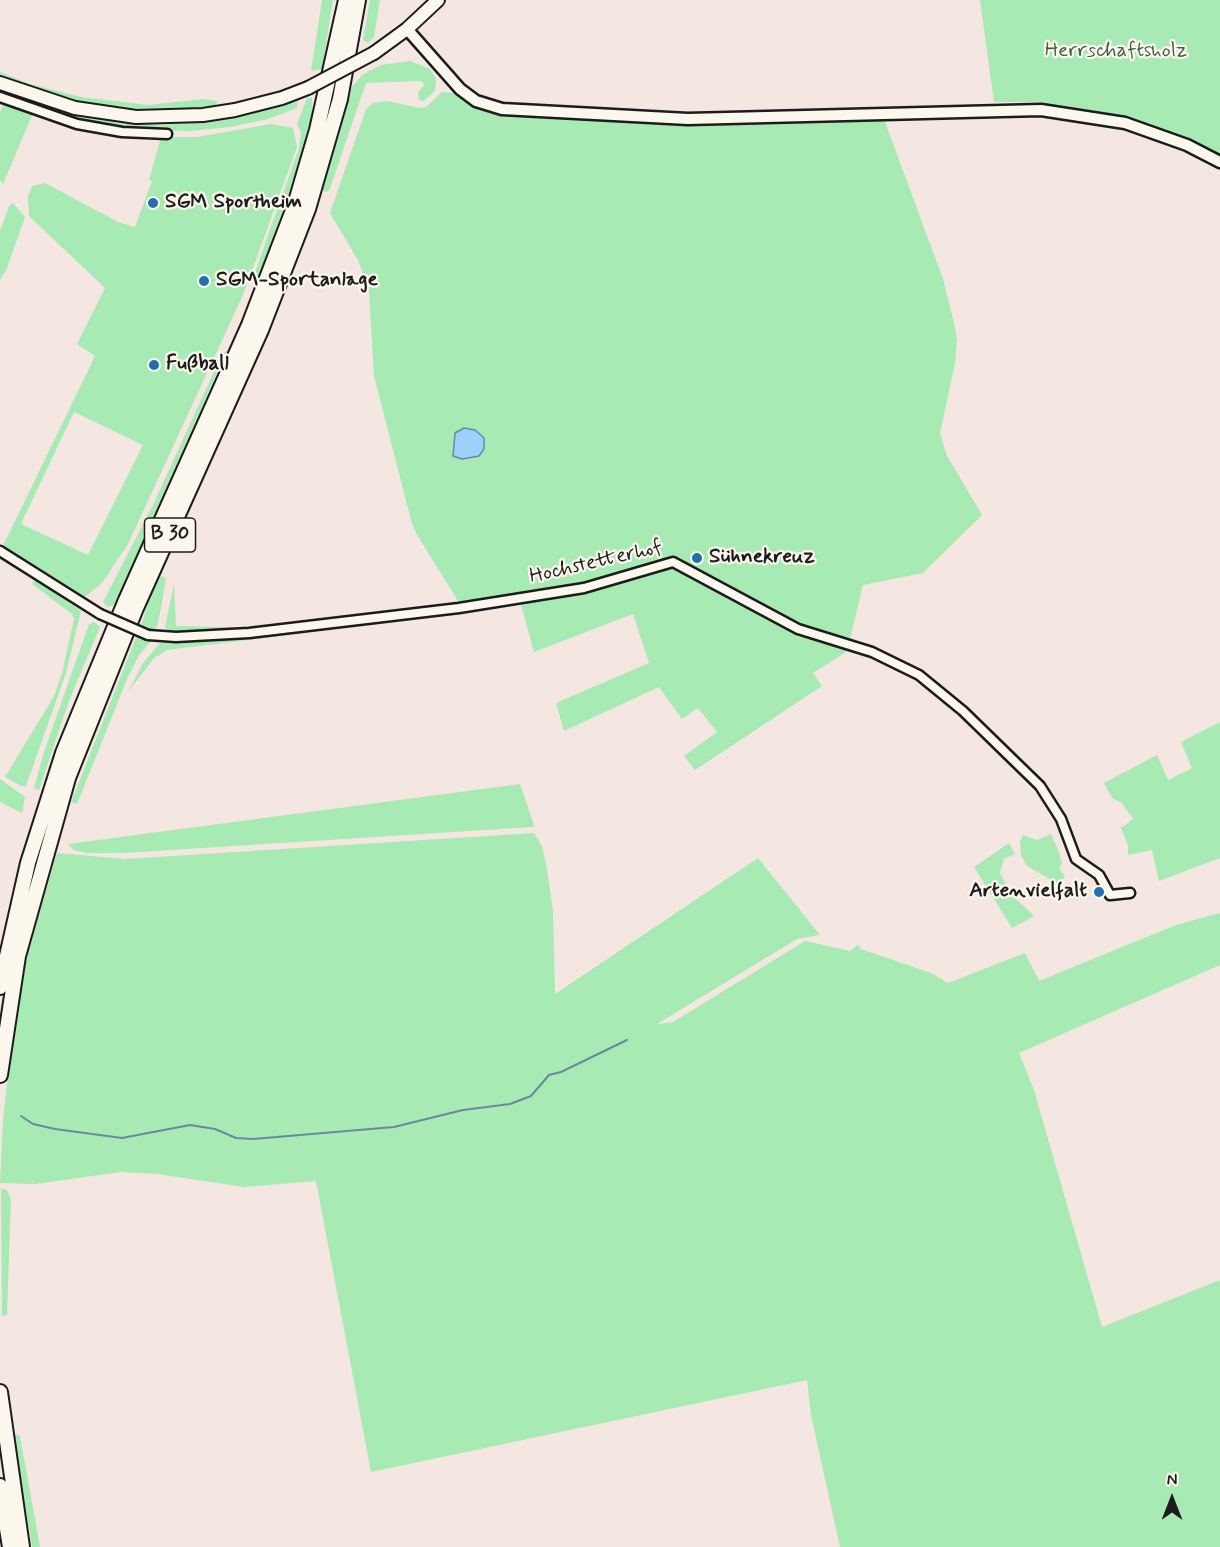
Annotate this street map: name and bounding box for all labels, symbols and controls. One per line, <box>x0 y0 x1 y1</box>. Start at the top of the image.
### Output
park label: Herrschaftsholz <box>1045 39 1187 65</box>
place label: SGM Sportheim <box>165 190 302 216</box>
marker: SGM Sportheim <box>146 196 160 210</box>
place label: SGM-Sportanlage <box>216 268 378 294</box>
marker: SGM-Sportanlage <box>197 274 211 288</box>
place label: Fußball <box>166 352 229 378</box>
marker: Fußball <box>147 358 161 372</box>
road number: B 30 <box>144 518 195 552</box>
street label: Hochstetterhof <box>527 535 665 591</box>
place label: Sühnekreuz <box>709 545 815 571</box>
marker: Sühnekreuz <box>690 551 704 565</box>
place label: Artenvielfalt <box>969 879 1087 905</box>
marker: Artenvielfalt <box>1092 885 1106 899</box>
north arrow <box>1142 1469 1202 1529</box>
text: N <box>1167 1470 1177 1491</box>

